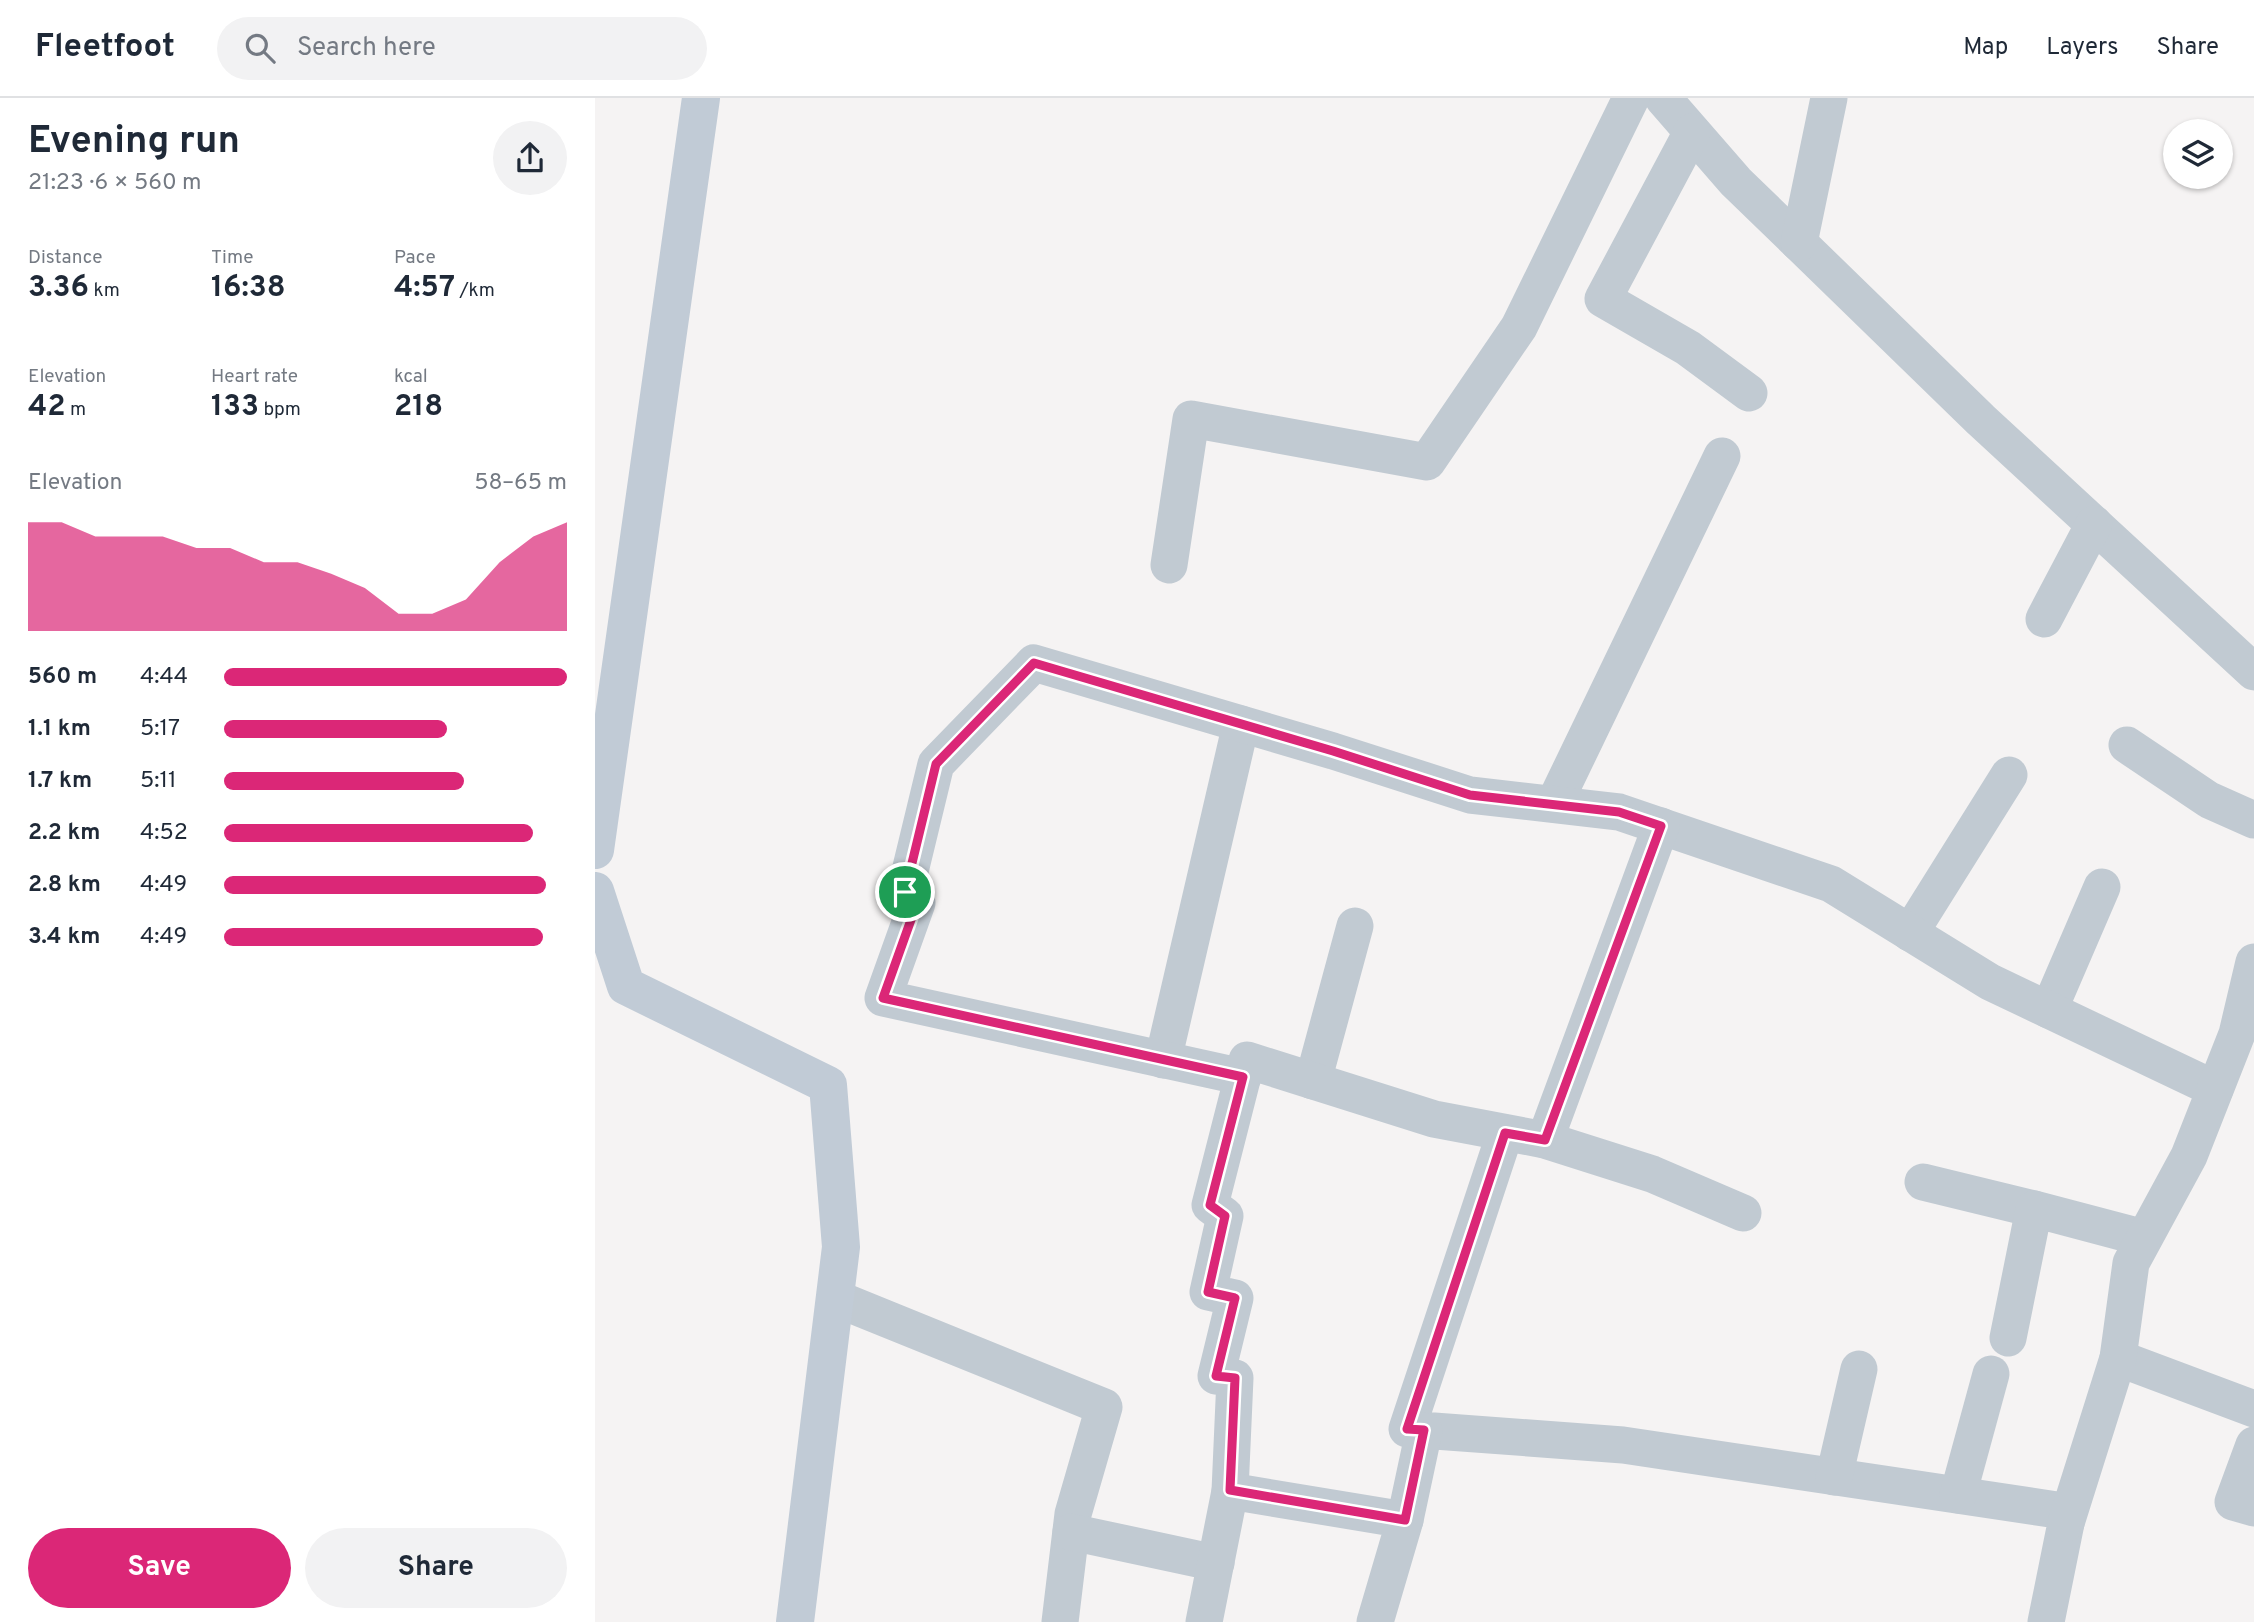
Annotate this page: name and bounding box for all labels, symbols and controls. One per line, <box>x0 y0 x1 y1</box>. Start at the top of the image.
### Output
search box <box>217 17 707 80</box>
text: Fleetfoot <box>35 27 175 69</box>
icon: search <box>241 29 279 67</box>
text: Search here <box>297 32 436 65</box>
text: Map <box>1963 33 2008 63</box>
text: Layers <box>2046 33 2118 63</box>
text: Share <box>2156 33 2219 63</box>
text: Evening run <box>28 118 240 167</box>
map controls <box>2163 119 2233 189</box>
button: layers <box>2163 119 2233 189</box>
button: share <box>493 121 567 195</box>
text: 21:23 · 6 × 560 m <box>28 169 202 198</box>
text: Distance <box>28 246 103 270</box>
text: Time <box>211 246 254 270</box>
text: Pace <box>394 246 436 270</box>
text: 3.36 <box>28 270 89 307</box>
text: 16:38 <box>211 270 286 307</box>
text: 4:57 <box>394 270 455 307</box>
text: km <box>89 279 120 303</box>
text: /km <box>455 279 495 303</box>
text: Elevation <box>28 365 106 389</box>
text: Heart rate <box>211 365 298 389</box>
text: kcal <box>394 365 428 389</box>
text: 42 <box>28 389 66 426</box>
text: 133 <box>211 389 259 426</box>
text: 218 <box>394 389 443 426</box>
text: m <box>66 398 86 422</box>
text: bpm <box>259 398 301 422</box>
text: Elevation <box>28 469 123 498</box>
text: 58–65 m <box>474 469 567 498</box>
text: 560 m <box>28 663 97 692</box>
text: 4:44 <box>140 663 188 692</box>
text: 1.1 km <box>28 715 91 744</box>
text: 5:17 <box>140 715 180 744</box>
text: 1.7 km <box>28 767 92 796</box>
text: 5:11 <box>140 767 177 796</box>
text: 2.2 km <box>28 819 101 848</box>
text: 4:52 <box>140 819 188 848</box>
pin <box>875 862 935 922</box>
text: 2.8 km <box>28 871 101 900</box>
text: 4:49 <box>140 871 187 900</box>
icon: arrive <box>886 873 924 911</box>
text: 3.4 km <box>28 923 100 952</box>
text: 4:49 <box>140 923 187 952</box>
button: Save <box>28 1528 291 1608</box>
button: Share <box>305 1528 567 1608</box>

